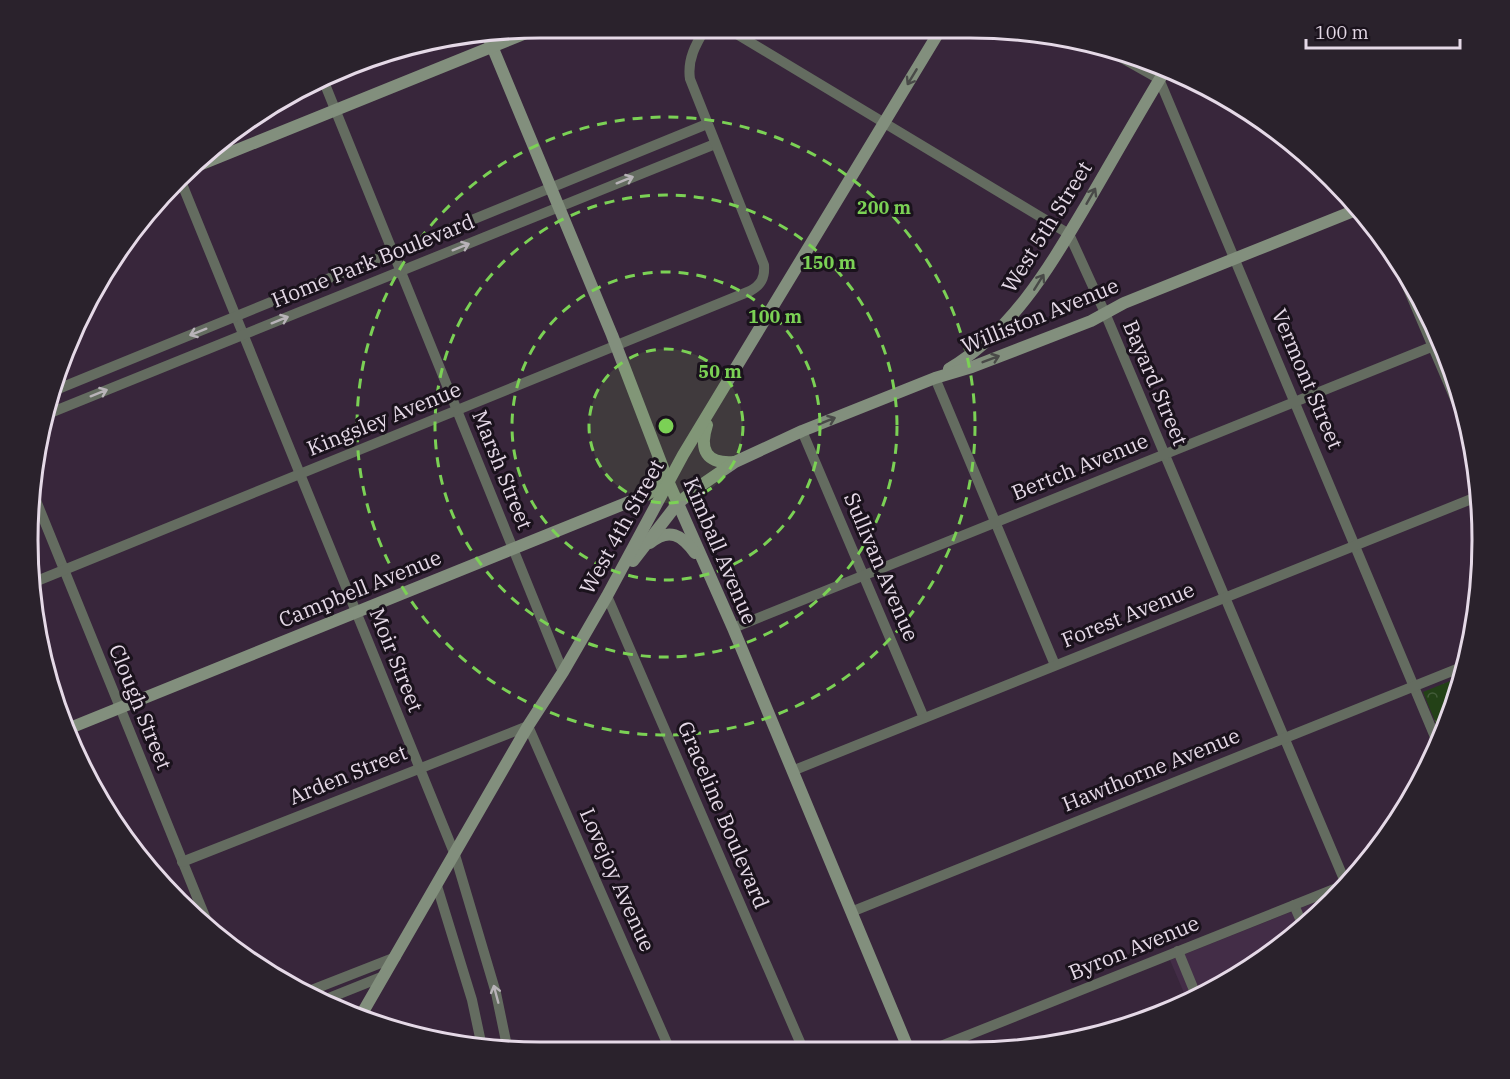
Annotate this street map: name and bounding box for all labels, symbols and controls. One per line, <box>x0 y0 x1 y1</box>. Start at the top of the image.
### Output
scale bar <box>1306 12 1460 50</box>
text: 100 m <box>1315 21 1369 44</box>
one-way arrow <box>906 68 918 85</box>
street label: West 5th Street <box>995 155 1098 297</box>
one-way arrow <box>615 174 634 185</box>
one-way arrow <box>1086 188 1097 206</box>
text: 200 m <box>857 196 912 219</box>
street label: Home Park Boulevard <box>267 207 478 314</box>
one-way arrow <box>451 241 470 252</box>
text: 150 m <box>802 251 857 274</box>
street label: Williston Avenue <box>957 271 1122 359</box>
one-way arrow <box>1033 274 1045 291</box>
street label: Vermont Street <box>1266 304 1350 453</box>
text: 100 m <box>748 305 803 328</box>
one-way arrow <box>270 314 289 325</box>
street label: Bayard Street <box>1117 316 1195 450</box>
one-way arrow <box>189 327 207 338</box>
one-way arrow <box>981 353 1000 364</box>
text: 50 m <box>698 360 742 383</box>
street label: Kingsley Avenue <box>302 374 465 462</box>
one-way arrow <box>90 387 108 398</box>
street label: Marsh Street <box>466 406 540 533</box>
one-way arrow <box>817 415 836 426</box>
centre of rings <box>656 416 676 436</box>
street label: Bertch Avenue <box>1007 426 1152 506</box>
street label: West 4th Street <box>573 454 670 599</box>
street label: Kimball Avenue <box>677 473 764 628</box>
street label: Sullivan Avenue <box>838 488 926 645</box>
street label: Campbell Avenue <box>274 543 445 633</box>
street label: Forest Avenue <box>1057 575 1198 653</box>
street label: Moir Street <box>363 603 430 716</box>
street label: Clough Street <box>103 640 179 774</box>
street label: Graceline Boulevard <box>672 717 776 913</box>
street label: Hawthorne Avenue <box>1058 721 1244 817</box>
street label: Arden Street <box>284 738 411 810</box>
street label: Lovejoy Avenue <box>574 803 662 956</box>
street label: Byron Avenue <box>1064 908 1203 986</box>
one-way arrow <box>489 985 501 1004</box>

